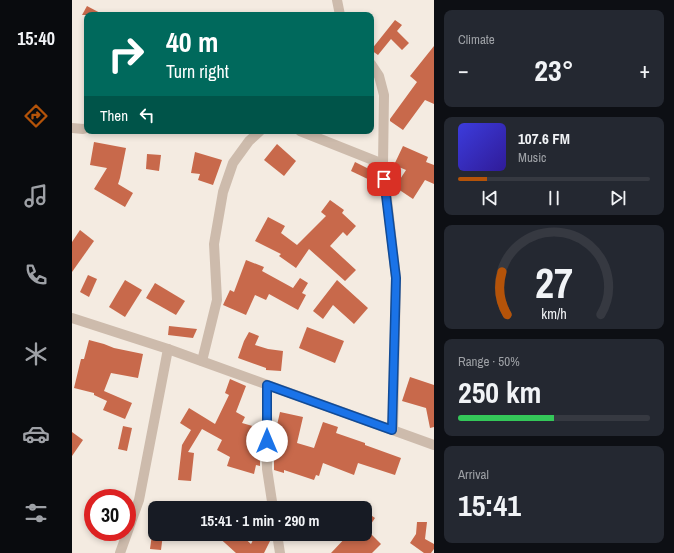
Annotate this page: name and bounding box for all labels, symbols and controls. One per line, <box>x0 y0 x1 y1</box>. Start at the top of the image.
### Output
text: 40 m <box>166 23 218 61</box>
text: 15:40 <box>17 26 55 51</box>
icon: right <box>100 28 152 80</box>
text: Climate <box>458 31 495 48</box>
text: 23° <box>534 50 574 90</box>
text: − <box>458 55 469 85</box>
text: + <box>639 55 650 85</box>
text: Turn right <box>166 59 229 84</box>
icon: directions <box>22 102 50 130</box>
icon: left <box>136 104 158 126</box>
text: Then <box>100 105 128 126</box>
text: 107.6 FM <box>518 128 570 149</box>
text: Music <box>518 149 546 166</box>
pin <box>367 162 401 196</box>
icon: arrive <box>373 168 395 190</box>
icon: music <box>22 182 50 210</box>
icon: previous <box>479 187 501 209</box>
icon: pause <box>543 187 565 209</box>
icon: next <box>607 187 629 209</box>
text: 27 <box>535 254 573 310</box>
icon: phone <box>22 261 50 289</box>
text: km/h <box>541 303 567 322</box>
icon: climate <box>22 340 50 368</box>
text: Range · 50% <box>458 353 520 370</box>
text: 250 km <box>458 372 541 412</box>
icon: car <box>22 420 50 448</box>
position arrow <box>246 420 288 462</box>
text: Arrival <box>458 466 489 483</box>
text: 15:41 <box>458 485 521 525</box>
speed limit sign: 30 <box>84 489 136 541</box>
icon: filters <box>22 499 50 527</box>
text: 15:41 · 1 min · 290 m <box>201 510 319 531</box>

